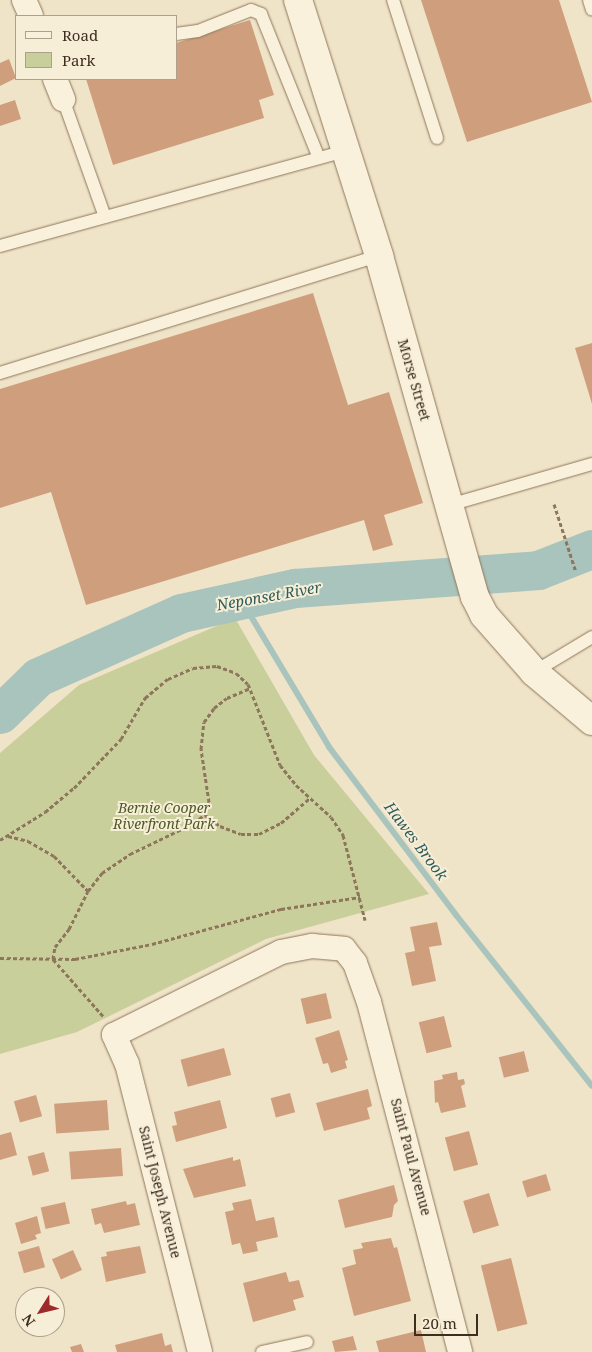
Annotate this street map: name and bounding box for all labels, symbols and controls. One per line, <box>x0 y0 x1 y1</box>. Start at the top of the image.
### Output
legend <box>15 15 178 80</box>
text: Road <box>62 25 98 45</box>
text: Park <box>62 50 95 70</box>
street label: Morse Street <box>394 337 434 423</box>
water label: Neponset River <box>215 578 323 614</box>
water label: Hawes Brook <box>381 798 451 884</box>
park label: Bernie Cooper Riverfront Park <box>113 800 215 832</box>
street label: Saint Paul Avenue <box>387 1096 435 1218</box>
street label: Saint Joseph Avenue <box>135 1124 185 1260</box>
north arrow <box>15 1287 65 1337</box>
scale bar <box>417 1304 481 1336</box>
text: N <box>17 1310 39 1331</box>
text: 20 m <box>422 1313 457 1333</box>

